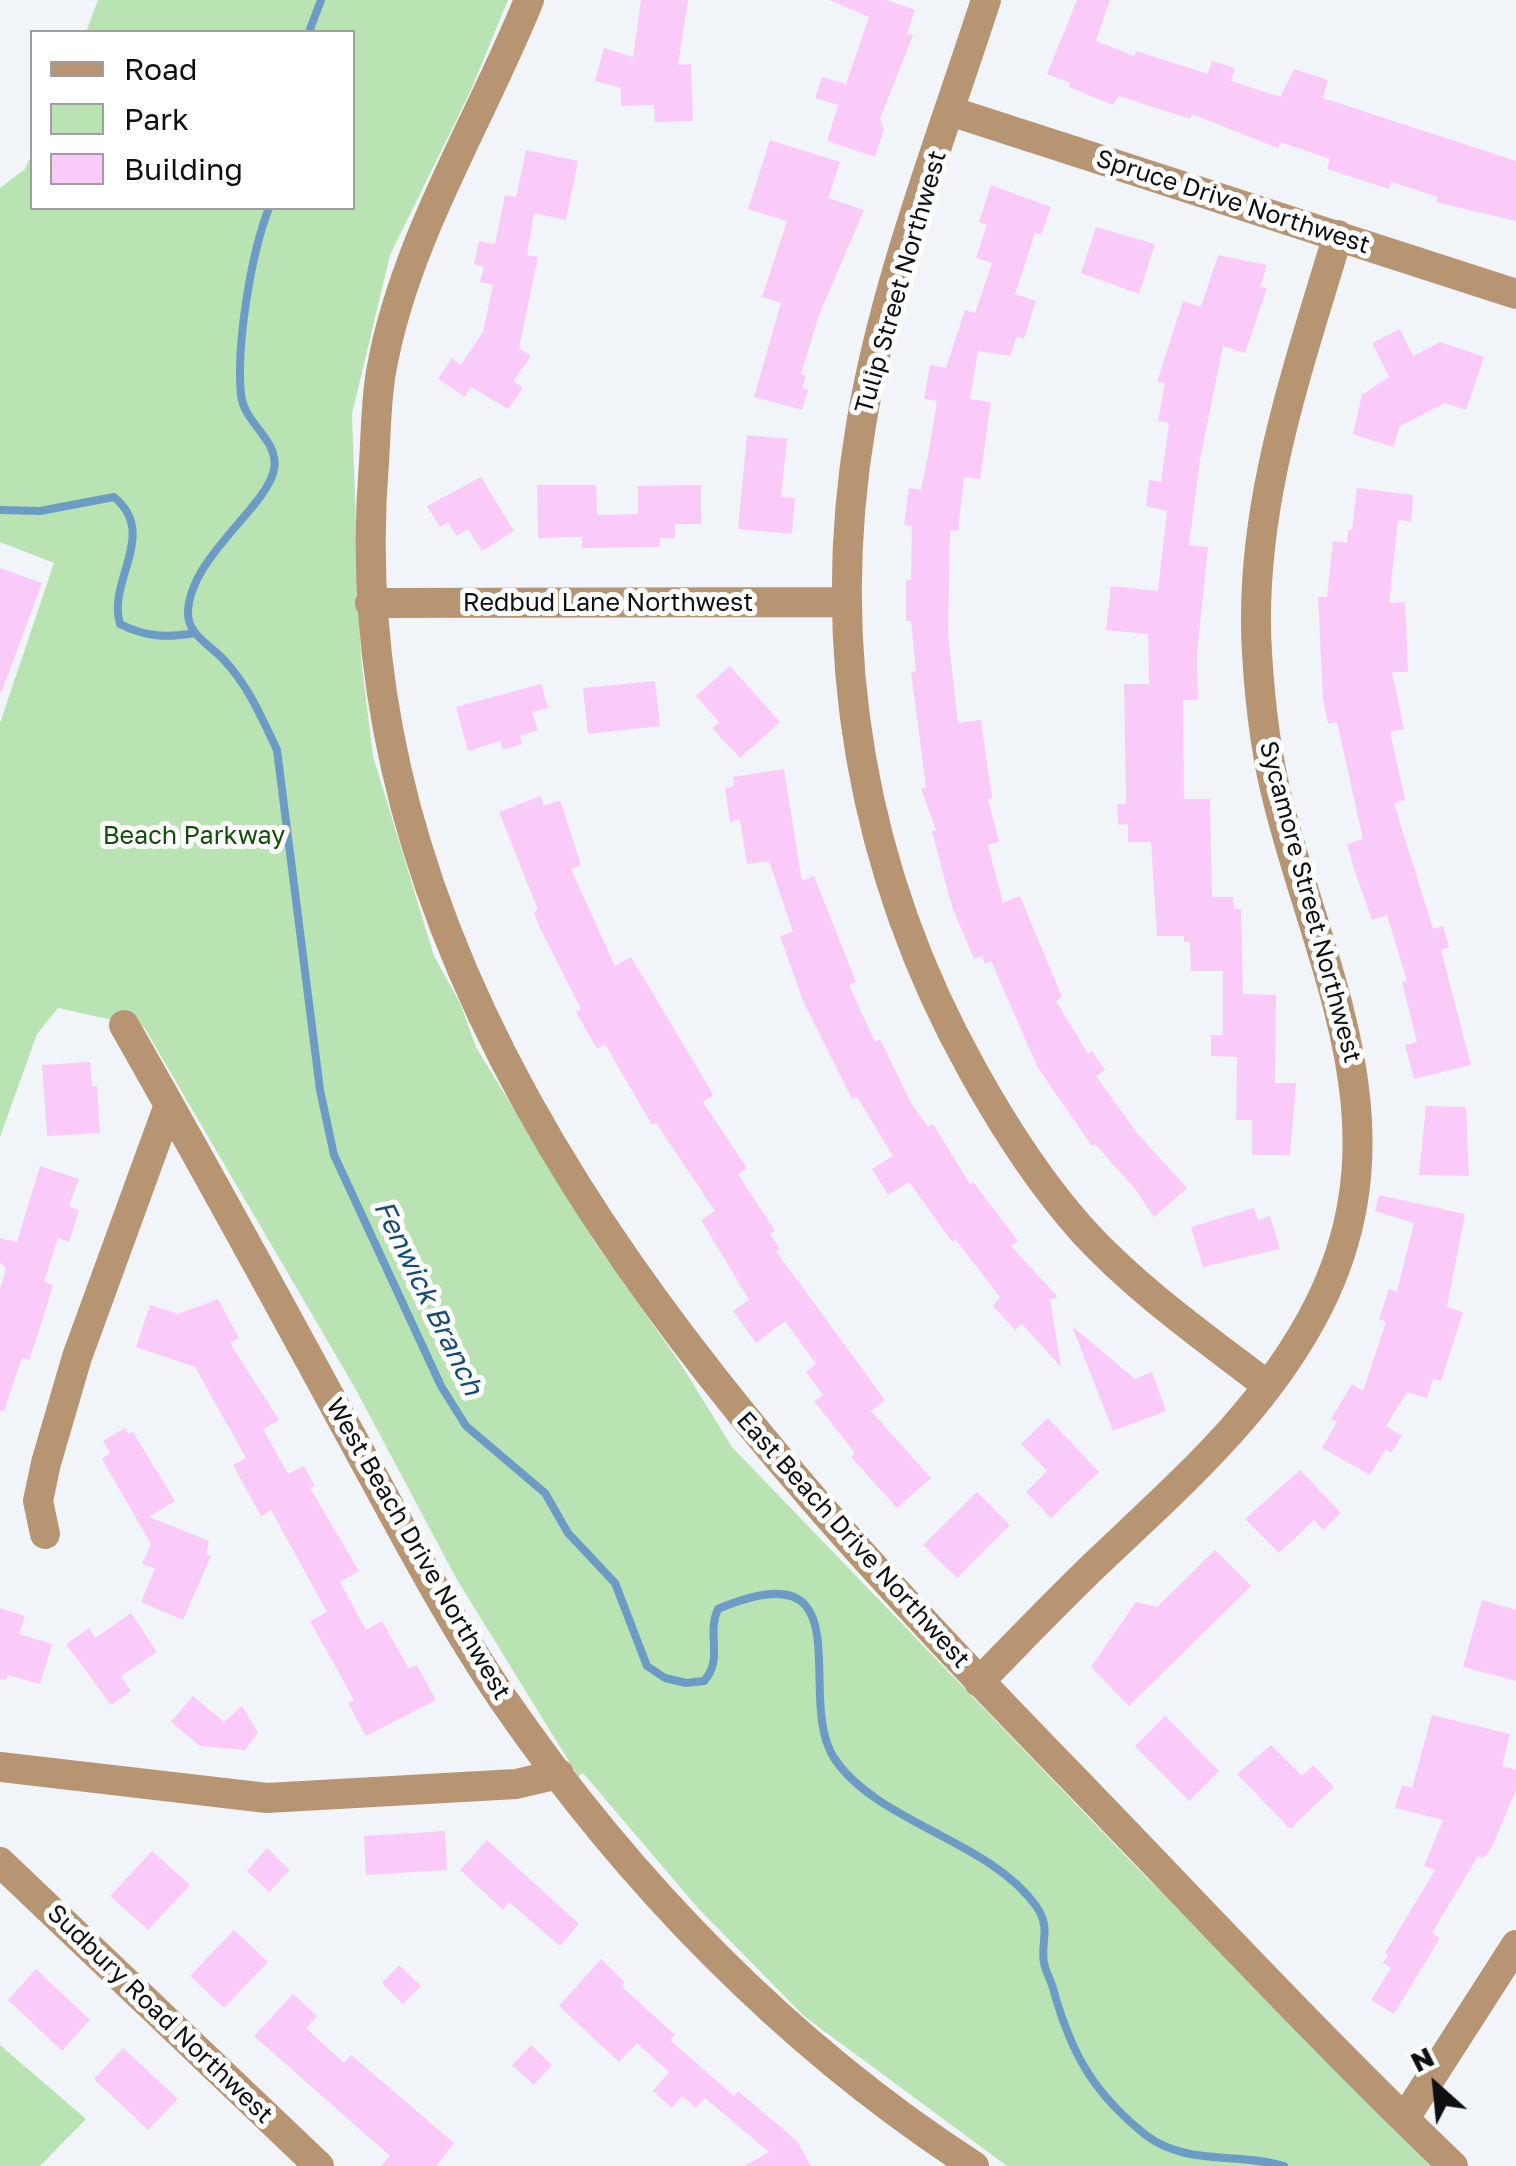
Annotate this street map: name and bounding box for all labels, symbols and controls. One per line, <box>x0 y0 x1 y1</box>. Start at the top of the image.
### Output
legend <box>30 30 355 210</box>
text: Road <box>124 51 198 87</box>
text: Park <box>124 101 189 137</box>
street label: Spruce Drive Northwest <box>1092 144 1374 260</box>
street label: Tulip Street Northwest <box>849 147 953 417</box>
text: Building <box>124 151 243 187</box>
street label: Redbud Lane Northwest <box>463 588 753 618</box>
street label: Sycamore Street Northwest <box>1253 738 1367 1066</box>
park label: Beach Parkway <box>103 821 285 851</box>
water label: Fenwick Branch <box>366 1195 490 1401</box>
street label: West Beach Drive Northwest <box>319 1393 517 1705</box>
street label: East Beach Drive Northwest <box>730 1406 976 1674</box>
street label: Sudbury Road Northwest <box>41 1898 279 2130</box>
north arrow <box>1386 2036 1486 2136</box>
text: N <box>1405 2039 1439 2078</box>

